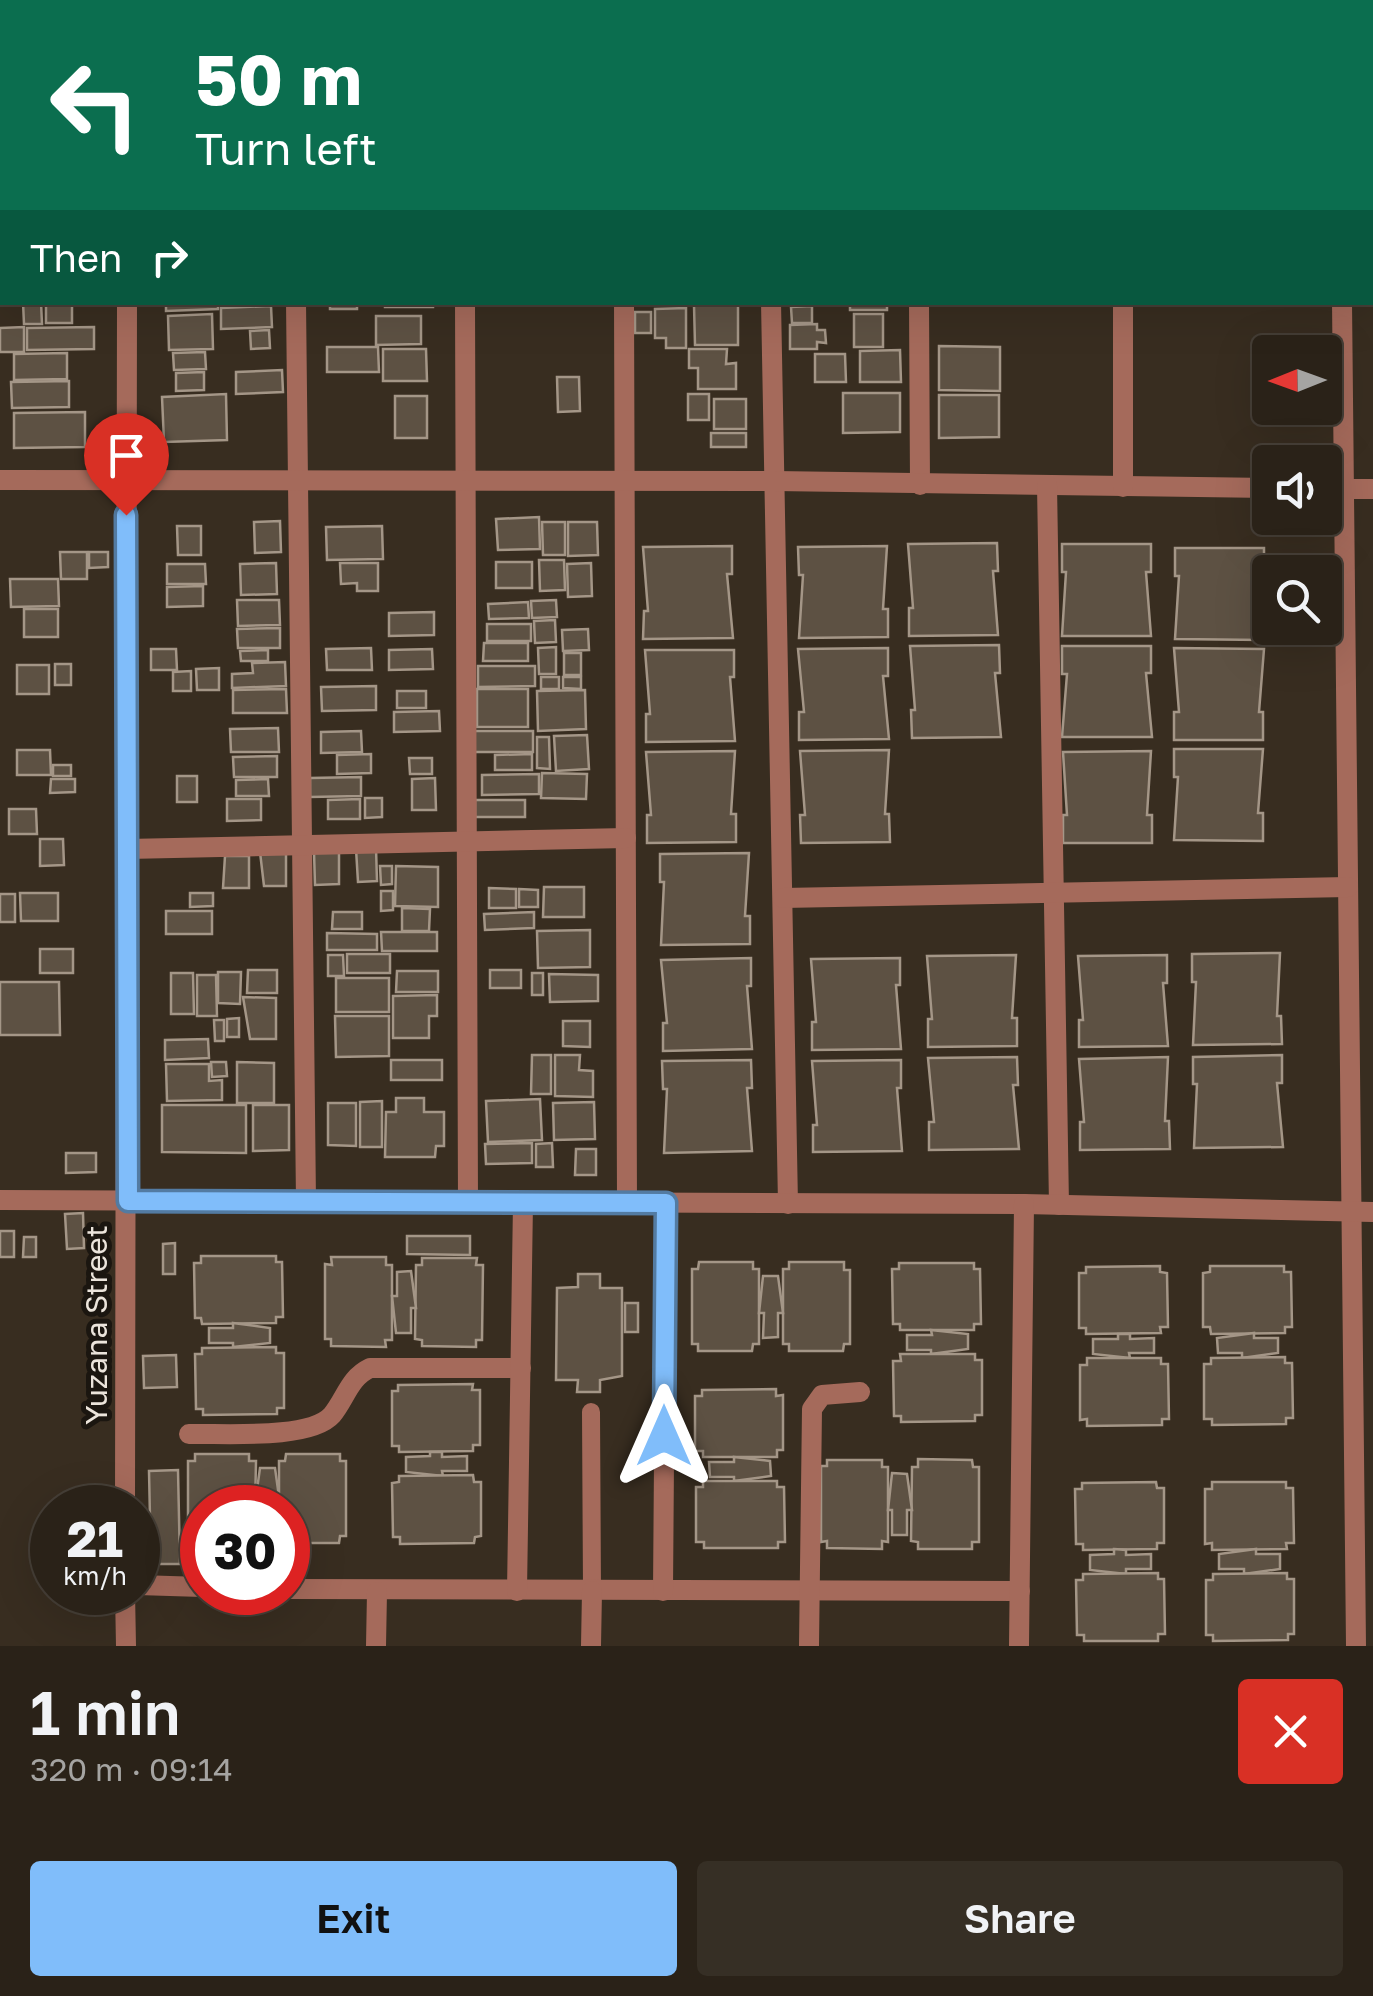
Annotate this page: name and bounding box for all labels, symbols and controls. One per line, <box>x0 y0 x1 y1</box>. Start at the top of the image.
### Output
text: 50 m <box>195 36 362 120</box>
icon: left <box>30 40 160 170</box>
text: Turn left <box>195 121 377 175</box>
icon: right <box>142 230 197 285</box>
text: Then <box>30 235 122 280</box>
north arrow <box>1252 335 1342 425</box>
map controls <box>1252 335 1342 645</box>
pin <box>84 413 169 516</box>
icon: arrive <box>99 428 154 483</box>
button: sound <box>1252 445 1342 535</box>
button: search <box>1252 555 1342 645</box>
street label: Yuzana Street <box>78 1225 114 1425</box>
position arrow <box>612 1384 716 1488</box>
speed limit sign: 30 <box>180 1485 310 1615</box>
text: 21 <box>67 1508 123 1568</box>
text: km/h <box>63 1560 127 1591</box>
text: 1 min <box>30 1676 180 1748</box>
button: close <box>1238 1679 1343 1784</box>
text: 320 m · 09:14 <box>30 1750 233 1788</box>
button: Exit <box>30 1861 677 1976</box>
button: Share <box>697 1861 1343 1976</box>

